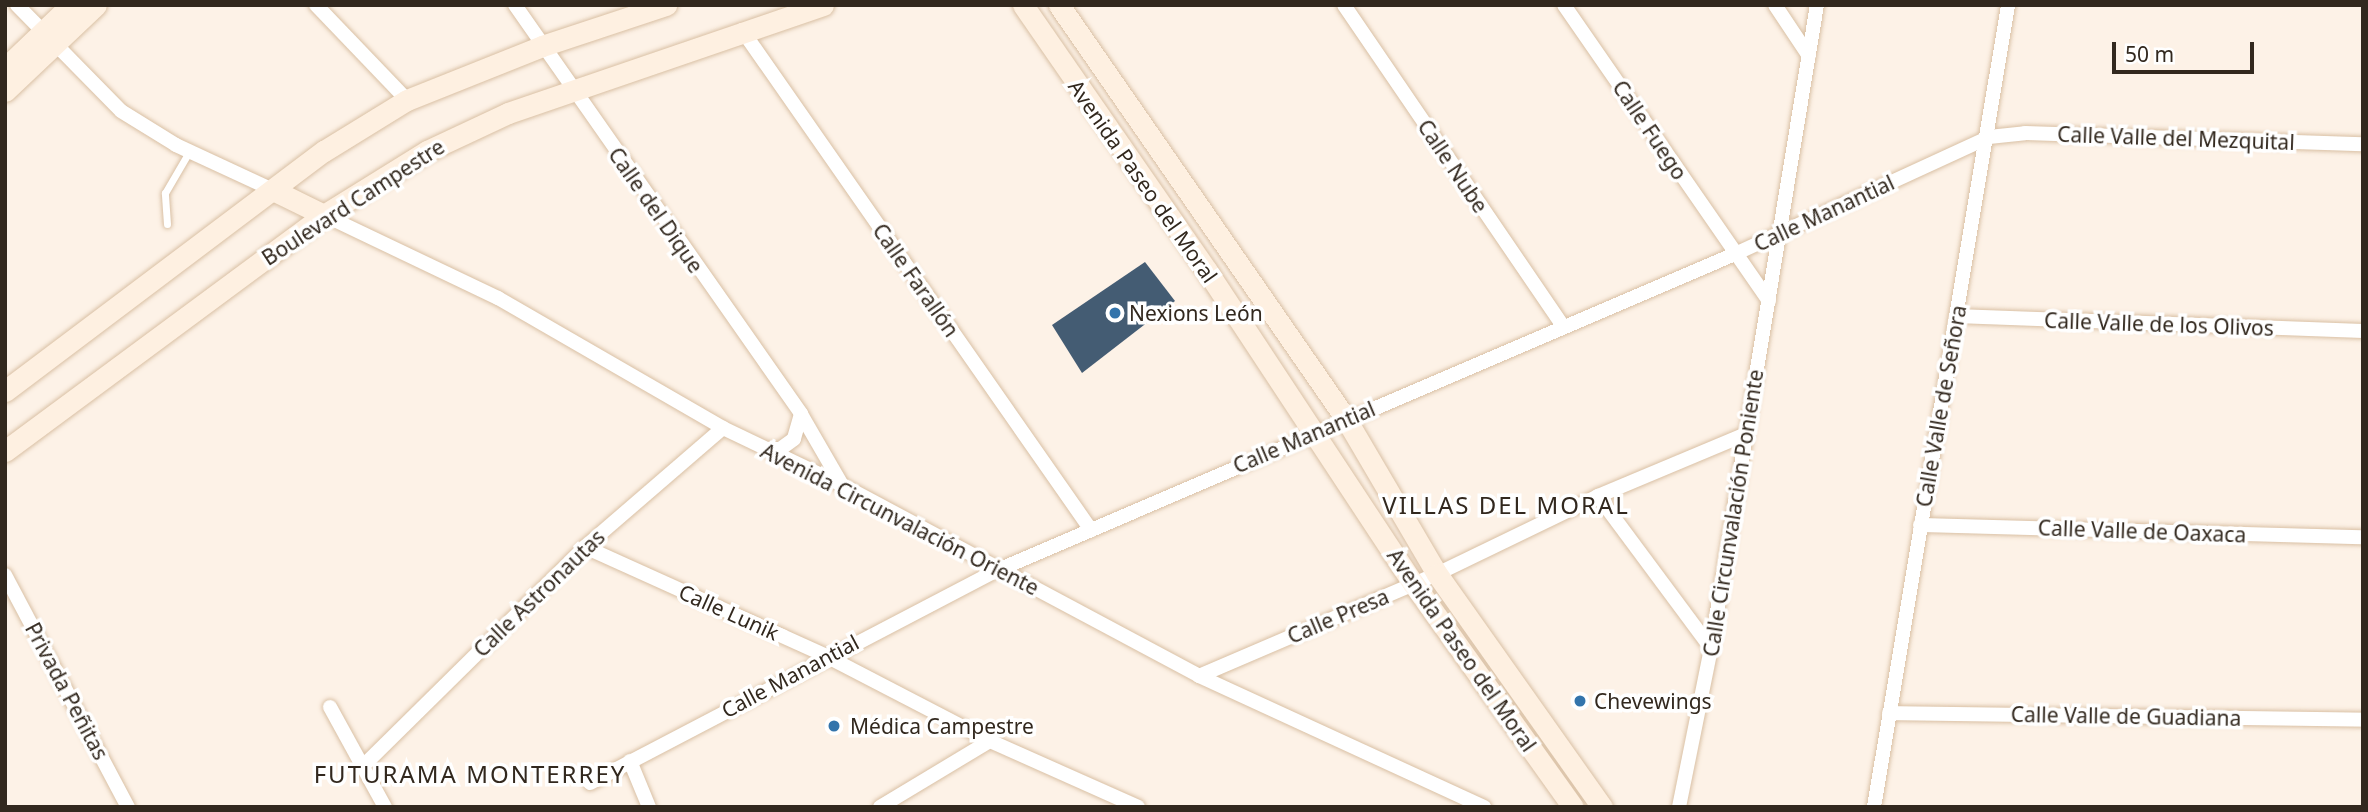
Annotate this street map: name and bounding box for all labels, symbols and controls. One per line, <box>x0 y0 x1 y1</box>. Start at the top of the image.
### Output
scale bar <box>2116 28 2258 72</box>
text: 50 m <box>2125 40 2174 68</box>
street label: Avenida Paseo del Moral <box>1063 75 1223 287</box>
street label: Calle Fuego <box>1608 75 1692 185</box>
street label: Calle Nube <box>1413 115 1493 217</box>
street label: Calle Valle del Mezquital <box>2057 121 2295 155</box>
street label: Boulevard Campestre <box>257 134 449 270</box>
street label: Calle del Dique <box>603 142 709 278</box>
street label: Calle Manantial <box>1750 169 1898 257</box>
street label: Calle Farallón <box>868 219 964 341</box>
place label: Nexions León <box>1129 300 1263 326</box>
street label: Calle Valle de Señora <box>1911 303 1971 509</box>
marker: Nexions León <box>1107 305 1123 321</box>
street label: Calle Valle de los Olivos <box>2044 307 2274 341</box>
street label: Calle Circunvalación Poniente <box>1698 368 1768 658</box>
street label: Calle Manantial <box>1229 396 1379 478</box>
street label: Avenida Circunvalación Oriente <box>757 438 1043 600</box>
district label: VILLAS DEL MORAL <box>1384 491 1628 519</box>
street label: Calle Valle de Oaxaca <box>2037 515 2247 547</box>
street label: Calle Astronautas <box>468 524 610 662</box>
street label: Avenida Paseo del Moral <box>1382 544 1542 756</box>
street label: Calle Lunik <box>675 579 783 645</box>
street label: Calle Presa <box>1283 583 1393 649</box>
street label: Privada Peñitas <box>20 618 114 764</box>
street label: Calle Manantial <box>717 629 863 723</box>
place label: Chevewings <box>1594 688 1712 714</box>
marker: Chevewings <box>1572 693 1588 709</box>
street label: Calle Valle de Guadiana <box>2011 701 2241 731</box>
place label: Médica Campestre <box>850 713 1034 739</box>
marker: Médica Campestre <box>824 716 844 736</box>
district label: FUTURAMA MONTERREY <box>316 760 624 788</box>

